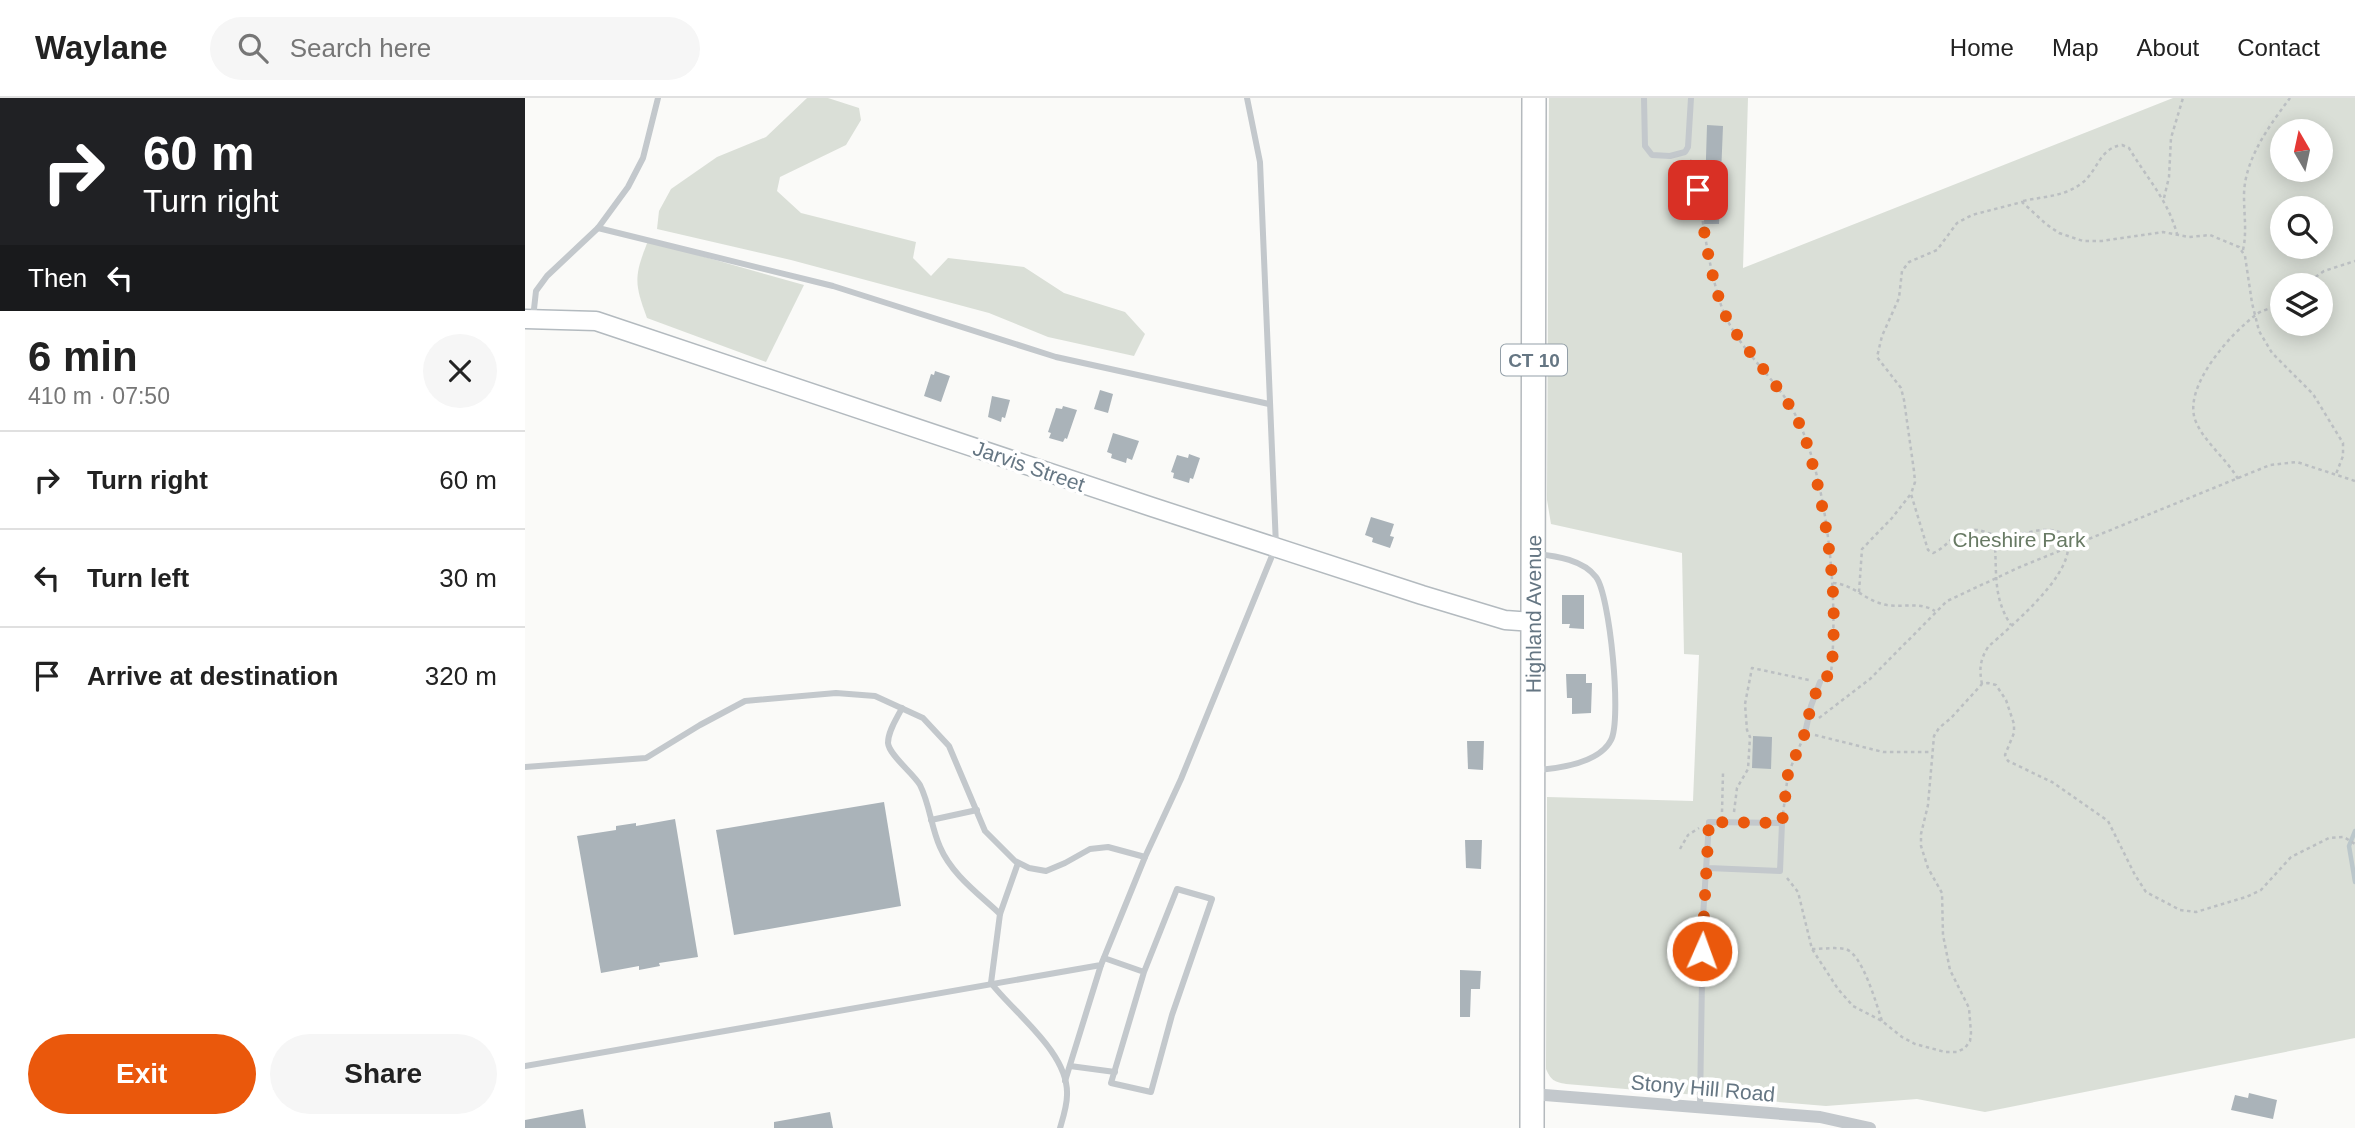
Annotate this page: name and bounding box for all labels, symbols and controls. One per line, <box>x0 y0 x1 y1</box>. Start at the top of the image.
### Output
search box <box>210 17 700 80</box>
text: Waylane <box>35 29 168 66</box>
icon: search <box>234 29 272 67</box>
text: Search here <box>290 33 431 63</box>
text: Home <box>1950 34 2014 61</box>
text: Map <box>2052 34 2099 61</box>
text: About <box>2137 34 2199 61</box>
text: Contact <box>2237 34 2320 61</box>
north arrow <box>2270 119 2333 182</box>
map controls <box>2270 119 2333 336</box>
icon: right <box>28 126 119 217</box>
text: 60 m <box>143 126 255 180</box>
pin <box>1668 160 1728 220</box>
icon: arrive <box>1679 171 1717 209</box>
text: Turn right <box>143 183 279 219</box>
button: search <box>2270 196 2333 259</box>
icon: left <box>101 259 139 297</box>
text: Then <box>28 263 87 293</box>
button: layers <box>2270 273 2333 336</box>
text: 6 min <box>28 333 138 380</box>
button: close <box>423 334 497 408</box>
road number: CT 10 <box>1501 344 1567 376</box>
text: 410 m · 07:50 <box>28 383 170 409</box>
street label: Jarvis Street <box>970 436 1088 496</box>
icon: right <box>28 461 66 499</box>
text: Turn right <box>87 465 208 495</box>
text: 60 m <box>439 465 497 495</box>
park label: Cheshire Park <box>1952 528 2086 551</box>
street label: Highland Avenue <box>1521 535 1545 693</box>
icon: left <box>28 559 66 597</box>
text: Turn left <box>87 563 189 593</box>
text: 30 m <box>439 563 497 593</box>
icon: arrive <box>28 657 66 695</box>
text: Arrive at destination <box>87 661 338 691</box>
text: 320 m <box>425 661 497 691</box>
position arrow <box>1665 914 1739 988</box>
button: Exit <box>28 1034 256 1114</box>
button: Share <box>270 1034 497 1114</box>
street label: Stony Hill Road <box>1630 1070 1776 1106</box>

